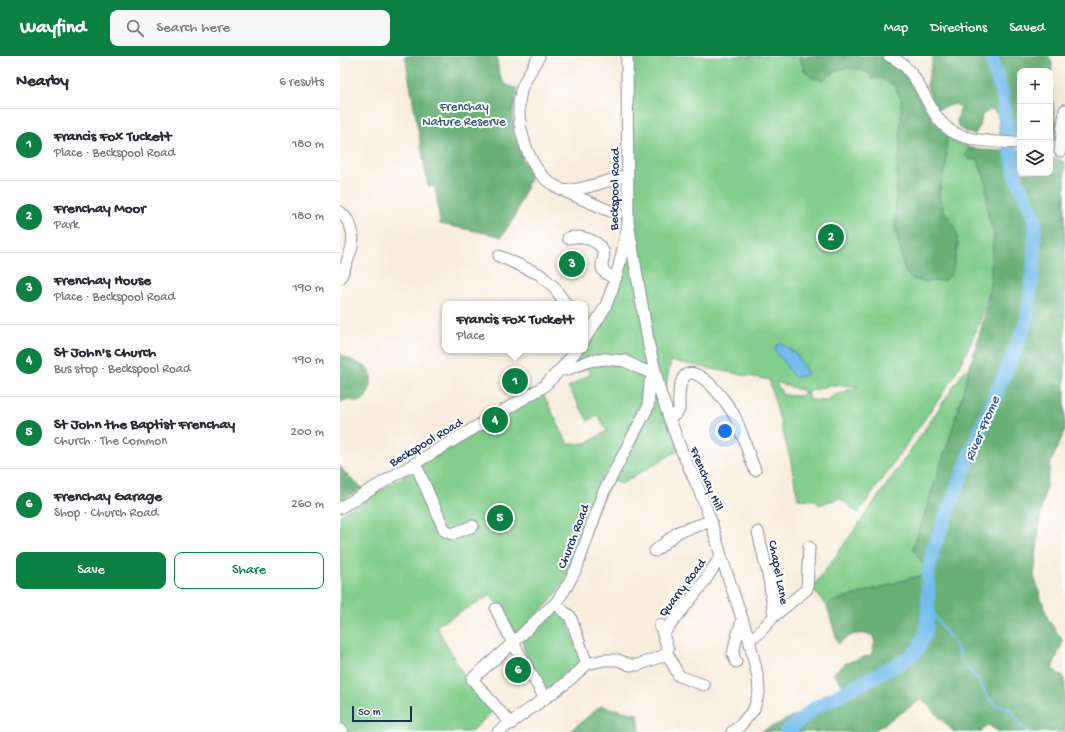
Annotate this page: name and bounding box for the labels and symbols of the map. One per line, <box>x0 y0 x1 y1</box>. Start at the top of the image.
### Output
park label: Frenchay Nature Reserve <box>422 100 506 130</box>
street label: Beckspool Road <box>607 146 624 231</box>
pin: 2 <box>818 222 844 252</box>
pin: 3 <box>559 249 585 279</box>
pin: 1 <box>502 366 528 396</box>
water label: River Frome <box>962 393 1005 464</box>
pin: 4 <box>482 405 508 435</box>
street label: Beckspool Road <box>386 415 467 471</box>
your location <box>715 421 735 441</box>
street label: Frenchay Hill <box>685 444 726 513</box>
street label: Church Road <box>555 501 594 571</box>
pin: 5 <box>487 503 513 533</box>
street label: Chapel Lane <box>764 539 791 606</box>
street label: Quarry Road <box>656 555 711 621</box>
pin: 6 <box>505 655 531 685</box>
scale bar <box>352 704 412 723</box>

